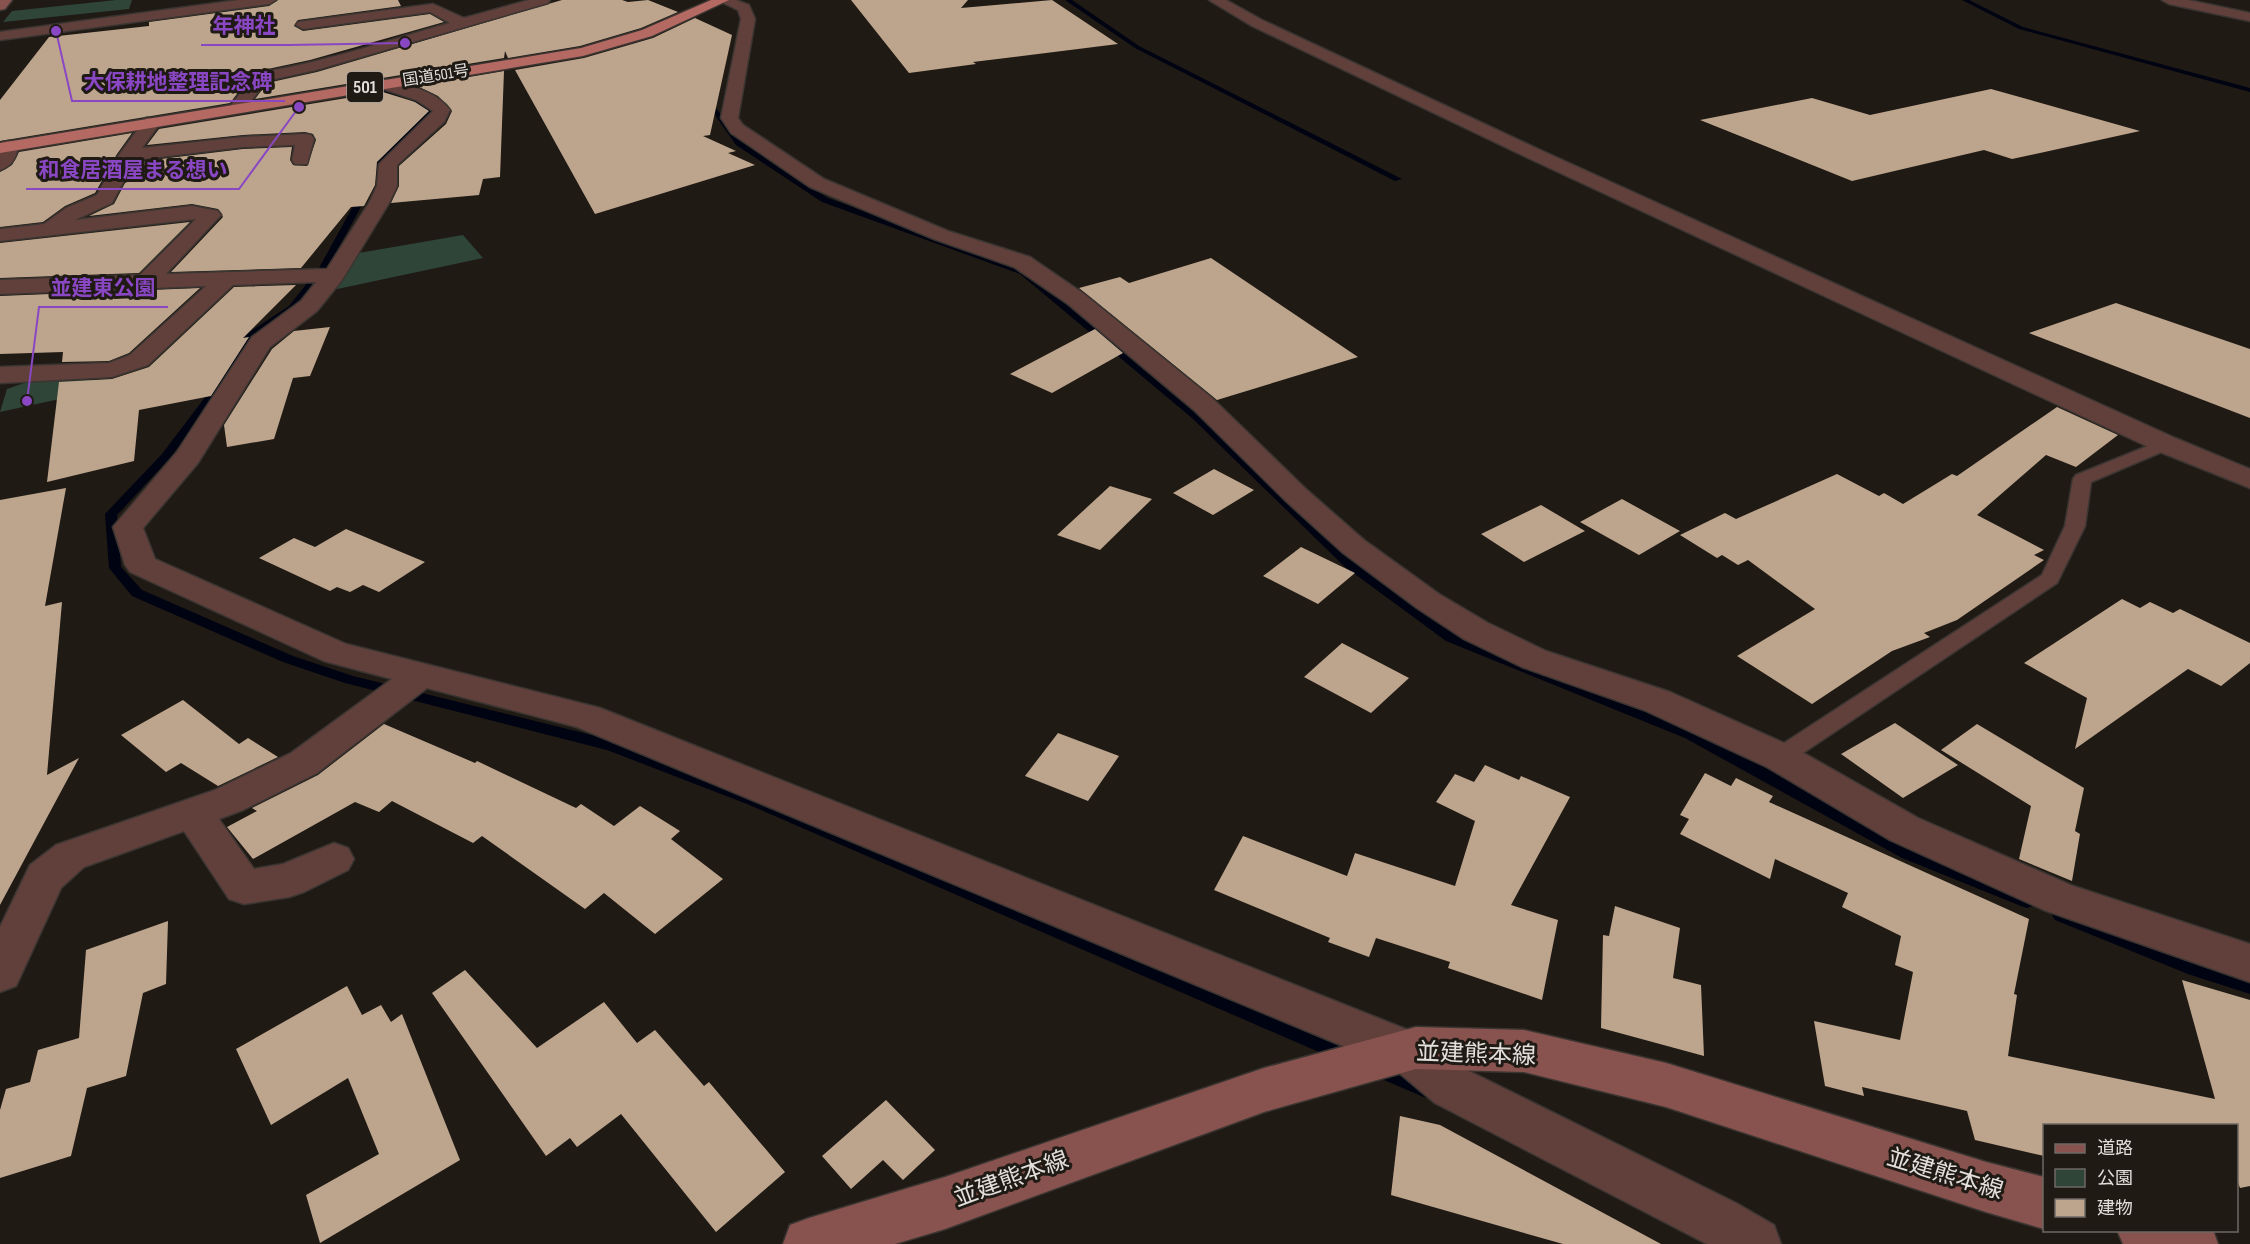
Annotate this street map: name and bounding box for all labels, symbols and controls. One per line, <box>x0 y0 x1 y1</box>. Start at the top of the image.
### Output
callout: 年神社 <box>201 6 288 45</box>
text: 年神社 <box>213 14 276 39</box>
street label: 国道501号 <box>401 61 471 91</box>
callout: 大保耕地整理記念碑 <box>72 62 285 101</box>
text: 大保耕地整理記念碑 <box>84 70 273 95</box>
road number: 501 <box>347 72 383 102</box>
callout: 和食居酒屋まる想い <box>26 150 239 189</box>
text: 和食居酒屋まる想い <box>39 158 228 183</box>
callout: 並建東公園 <box>39 268 168 307</box>
text: 並建東公園 <box>51 276 156 301</box>
street label: 並建熊本線 <box>1416 1037 1536 1071</box>
legend <box>2043 1124 2238 1232</box>
text: 道路 <box>2097 1138 2133 1159</box>
street label: 並建熊本線 <box>1883 1143 2007 1205</box>
street label: 並建熊本線 <box>950 1145 1072 1213</box>
text: 公園 <box>2097 1168 2133 1189</box>
text: 建物 <box>2097 1198 2133 1219</box>

